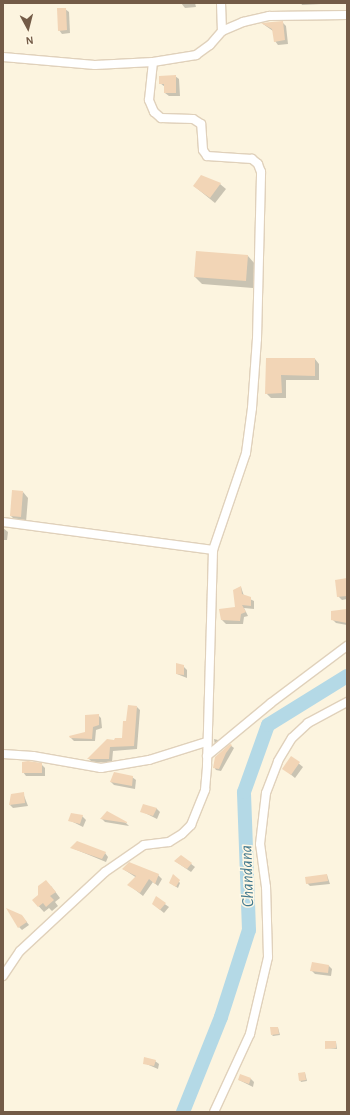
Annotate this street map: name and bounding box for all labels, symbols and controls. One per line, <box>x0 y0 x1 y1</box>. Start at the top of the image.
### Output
north arrow <box>8 8 48 48</box>
text: N <box>25 34 34 46</box>
water label: Chandana <box>236 845 258 907</box>

